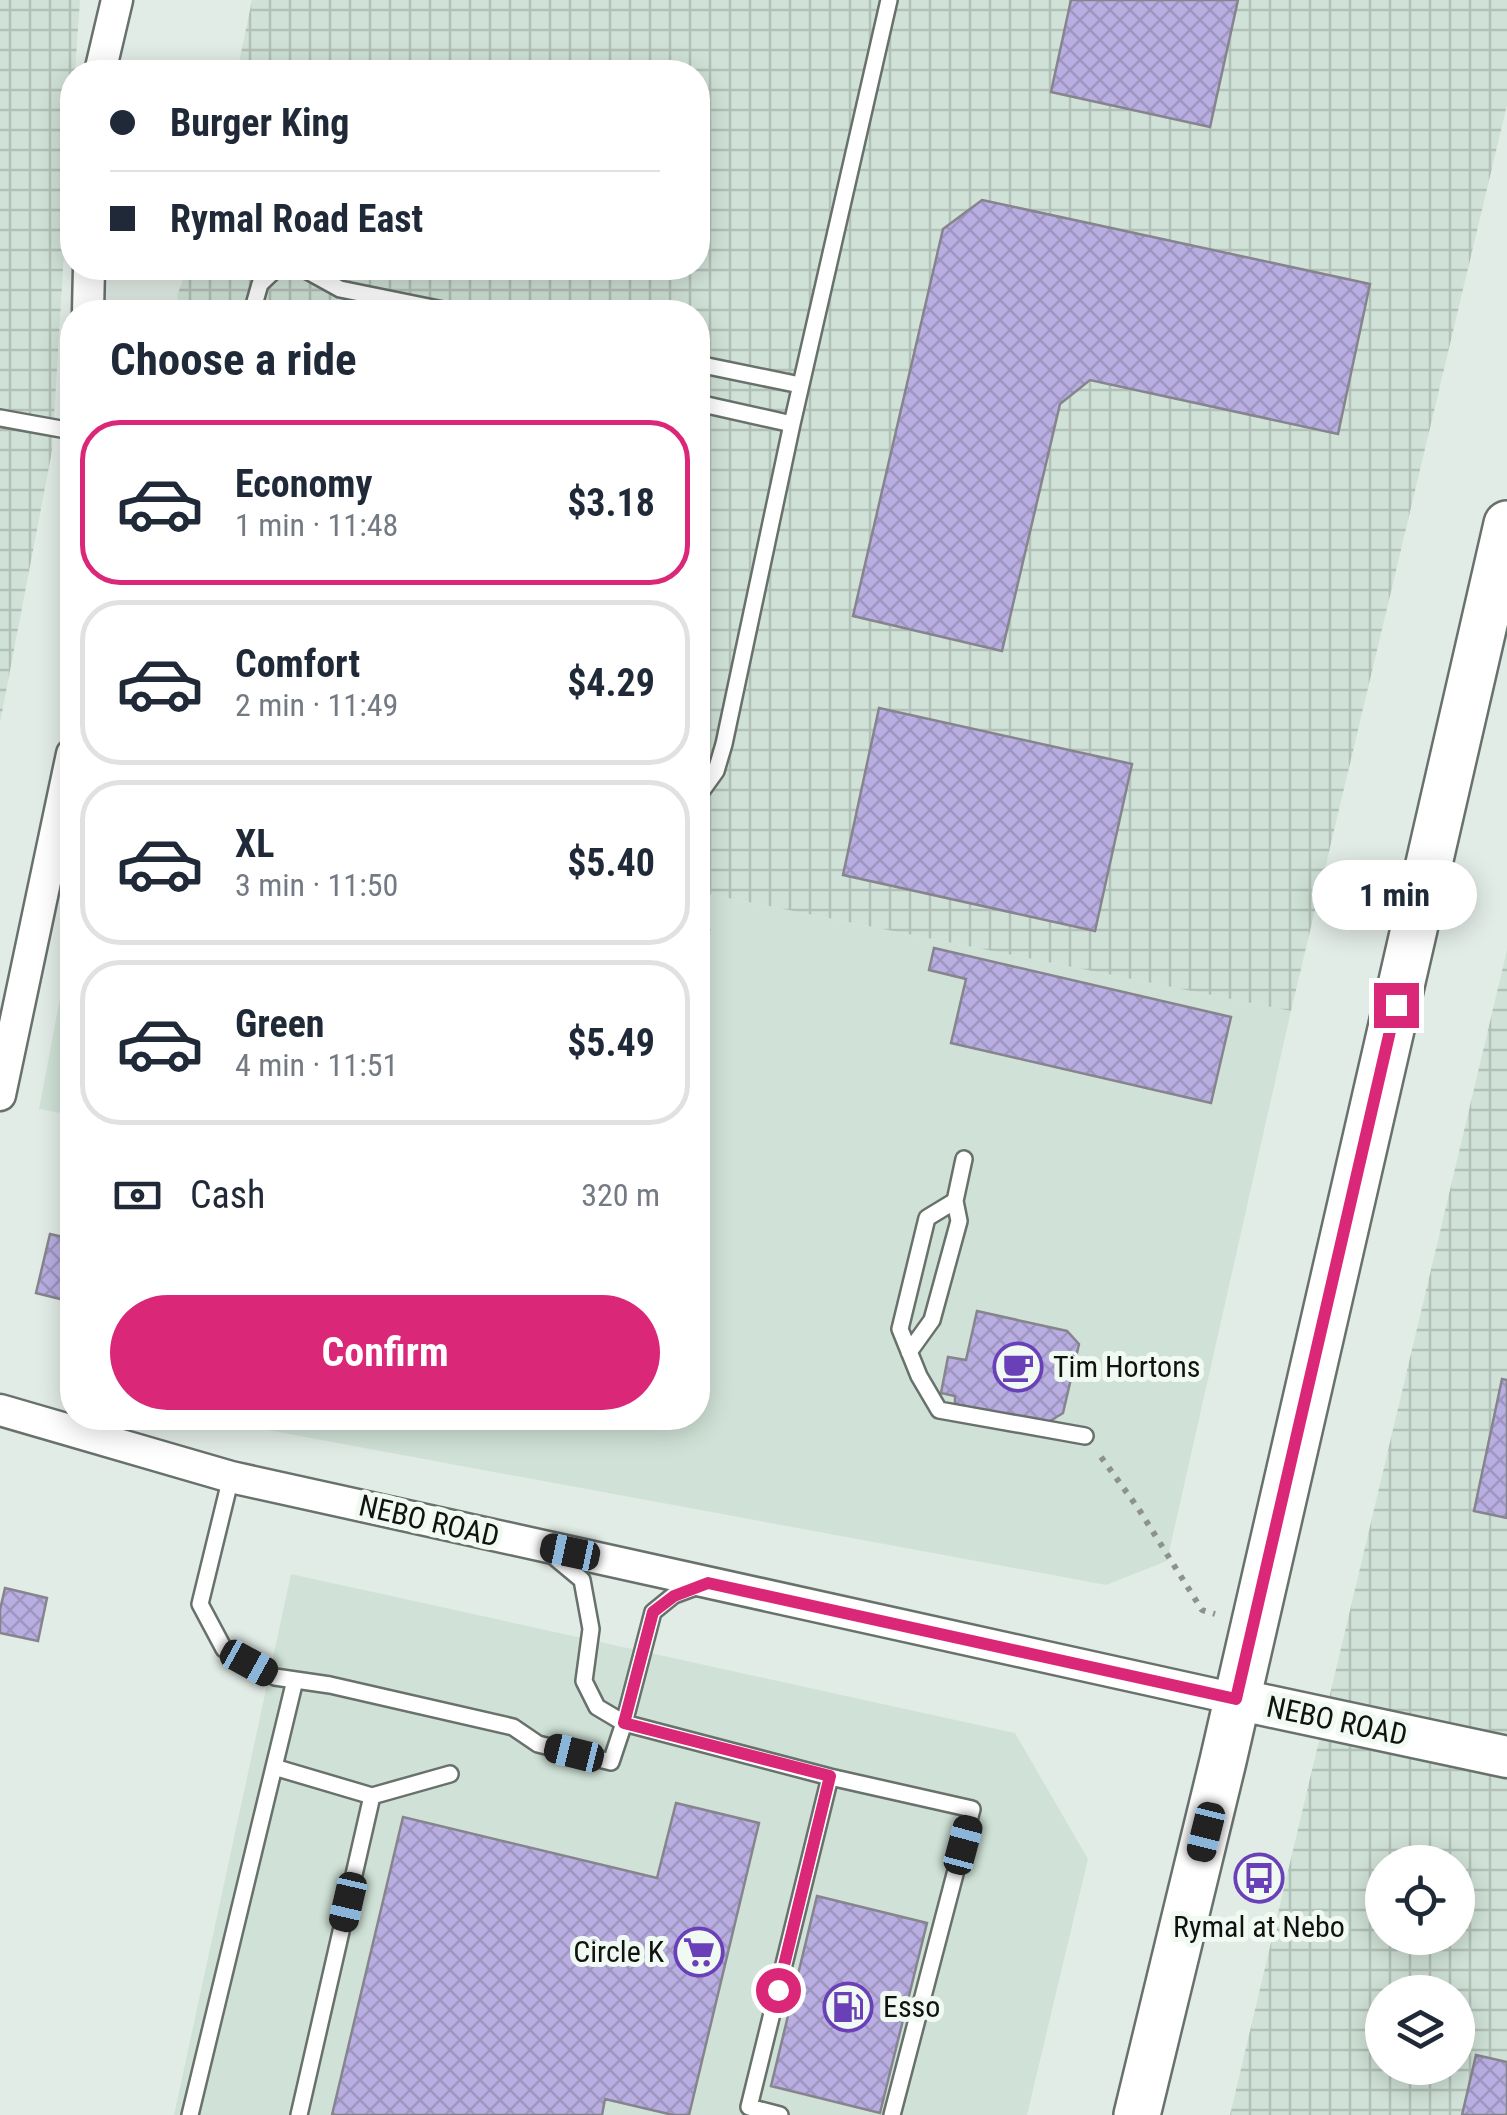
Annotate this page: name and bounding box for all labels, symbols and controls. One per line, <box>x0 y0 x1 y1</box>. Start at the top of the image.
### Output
text: Burger King <box>170 101 349 145</box>
text: Rymal Road East <box>170 197 423 241</box>
text: Choose a ride <box>110 333 357 386</box>
icon: car <box>115 458 205 548</box>
text: Economy <box>235 462 372 506</box>
text: $3.18 <box>567 481 655 525</box>
text: 1 min · 11:48 <box>235 506 398 544</box>
icon: car <box>115 638 205 728</box>
text: Comfort <box>235 642 360 686</box>
text: $4.29 <box>567 661 655 705</box>
text: 2 min · 11:49 <box>235 686 398 724</box>
icon: car <box>115 818 205 908</box>
text: XL <box>235 822 274 866</box>
text: $5.40 <box>567 841 655 885</box>
callout: 1 min <box>1314 860 1478 930</box>
text: 3 min · 11:50 <box>235 866 398 904</box>
text: 1 min <box>1359 876 1430 914</box>
route end <box>1374 983 1419 1028</box>
icon: car <box>115 998 205 1088</box>
text: Green <box>235 1002 325 1046</box>
text: $5.49 <box>567 1021 655 1065</box>
text: 4 min · 11:51 <box>235 1046 398 1084</box>
icon: cash <box>110 1168 165 1223</box>
text: Cash <box>190 1173 265 1217</box>
text: 320 m <box>581 1176 660 1214</box>
button: Confirm <box>110 1295 660 1410</box>
cafe icon: Tim Hortons <box>992 1341 1044 1393</box>
place label: Tim Hortons <box>1053 1349 1200 1384</box>
street label: NEBO ROAD <box>356 1487 503 1554</box>
car <box>538 1531 602 1573</box>
car <box>215 1635 283 1691</box>
street label: NEBO ROAD <box>1264 1689 1411 1752</box>
car <box>541 1731 607 1775</box>
car <box>1184 1799 1228 1865</box>
car <box>941 1812 985 1878</box>
map controls <box>1365 1845 1475 2085</box>
button: locate <box>1365 1845 1475 1955</box>
bus stop icon: Rymal at Nebo <box>1233 1852 1285 1904</box>
car <box>327 1869 369 1935</box>
place label: Rymal at Nebo <box>1173 1909 1345 1944</box>
supermarket icon: Circle K <box>673 1926 725 1978</box>
place label: Circle K <box>573 1934 665 1969</box>
route start <box>756 1968 801 2013</box>
button: layers <box>1365 1975 1475 2085</box>
fuel station icon: Esso <box>822 1981 874 2033</box>
place label: Esso <box>883 1989 940 2024</box>

